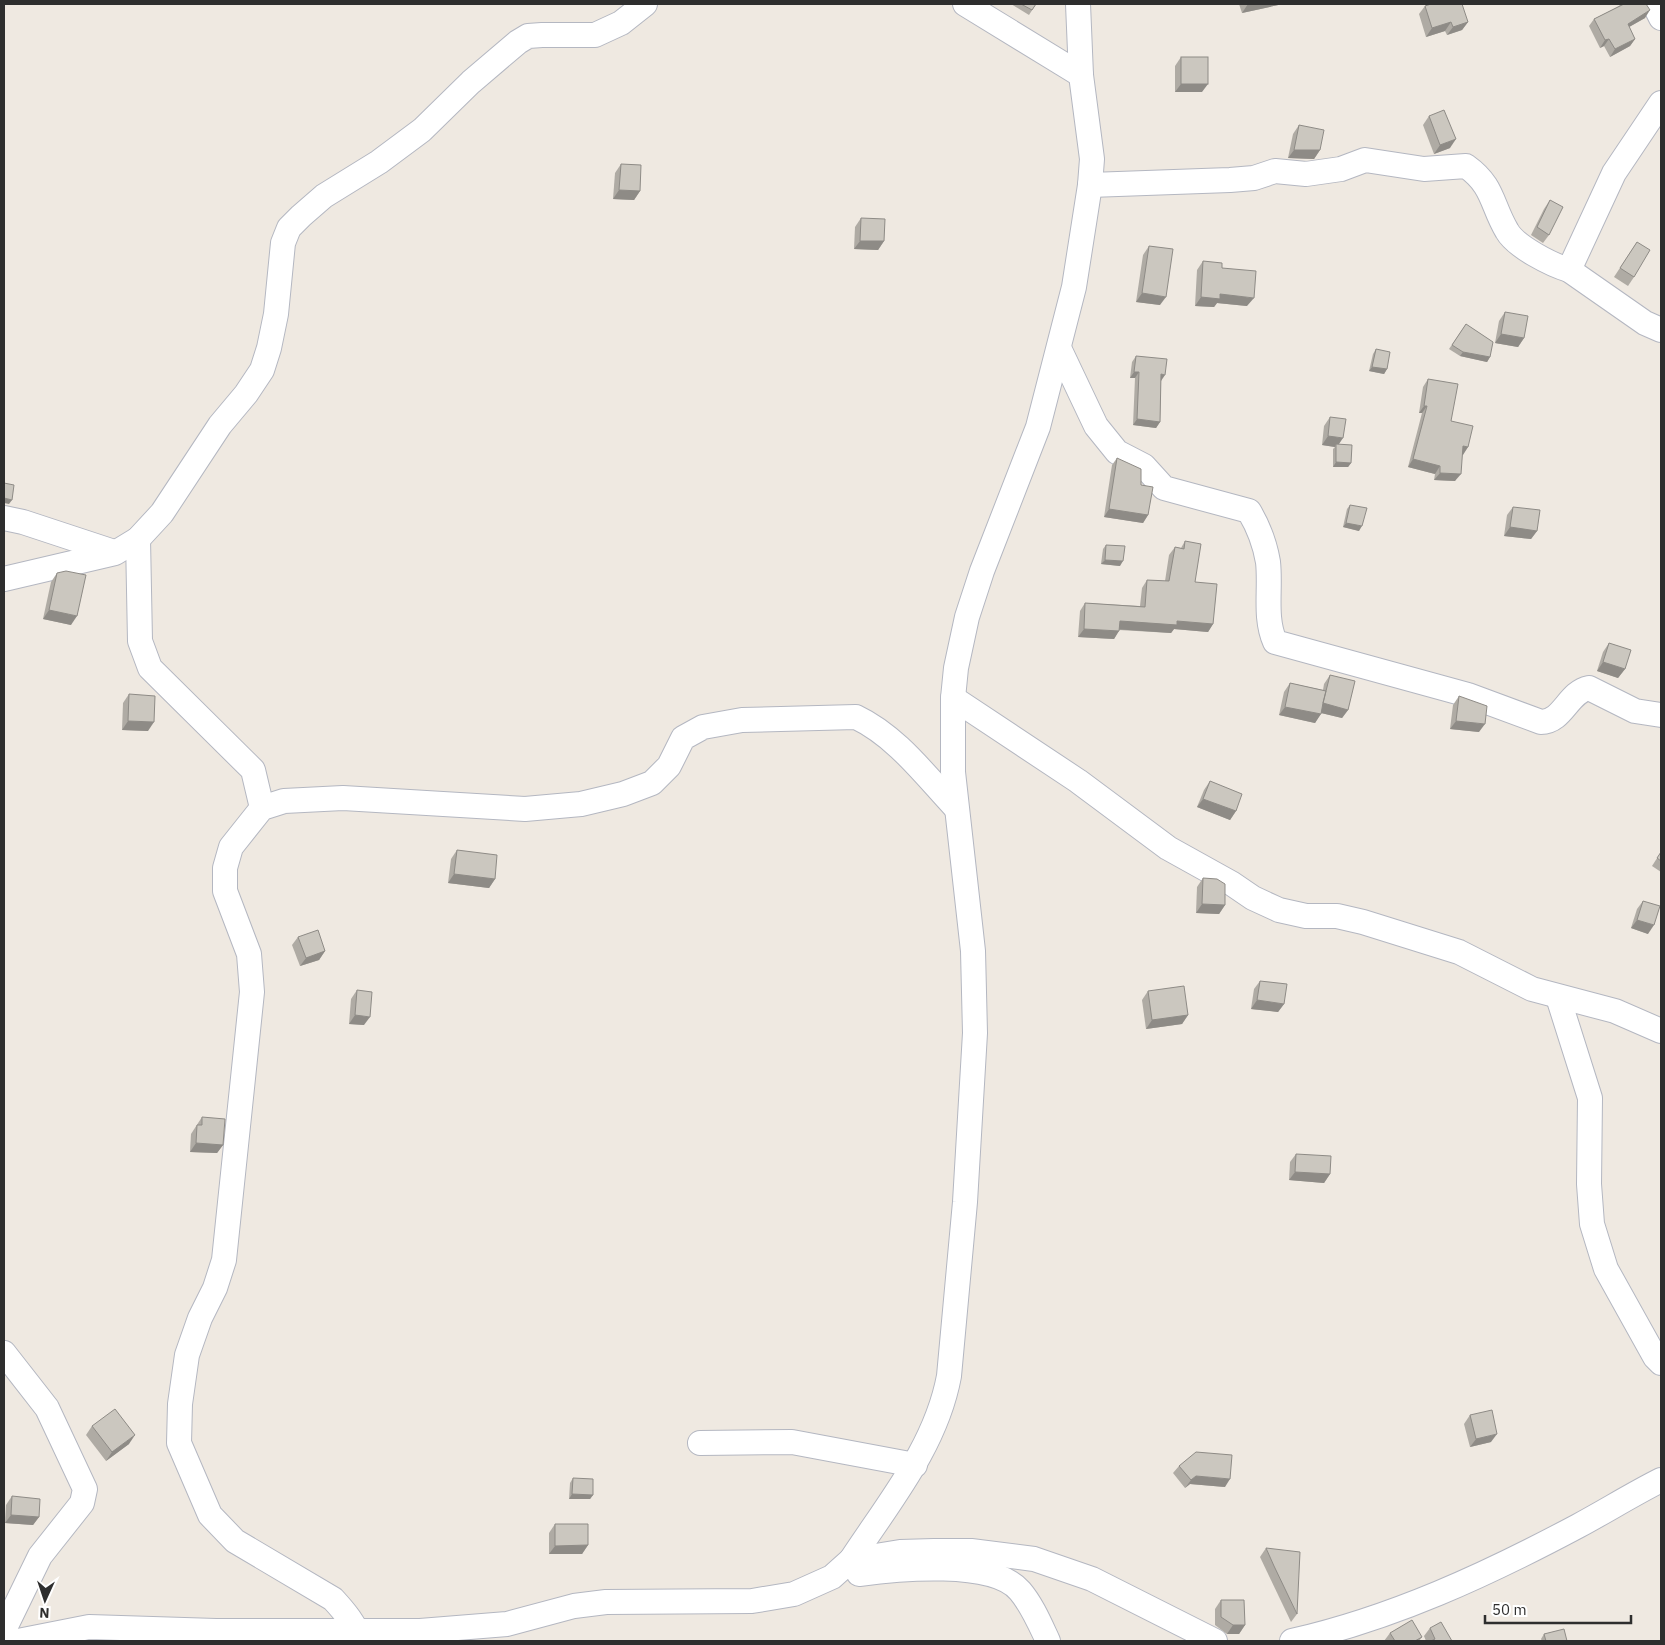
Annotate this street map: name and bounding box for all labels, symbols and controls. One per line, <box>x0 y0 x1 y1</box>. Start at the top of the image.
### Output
north arrow <box>20 1575 70 1625</box>
scale bar <box>1485 1592 1631 1624</box>
text: 50 m <box>1492 1600 1527 1619</box>
text: N <box>39 1604 50 1622</box>

